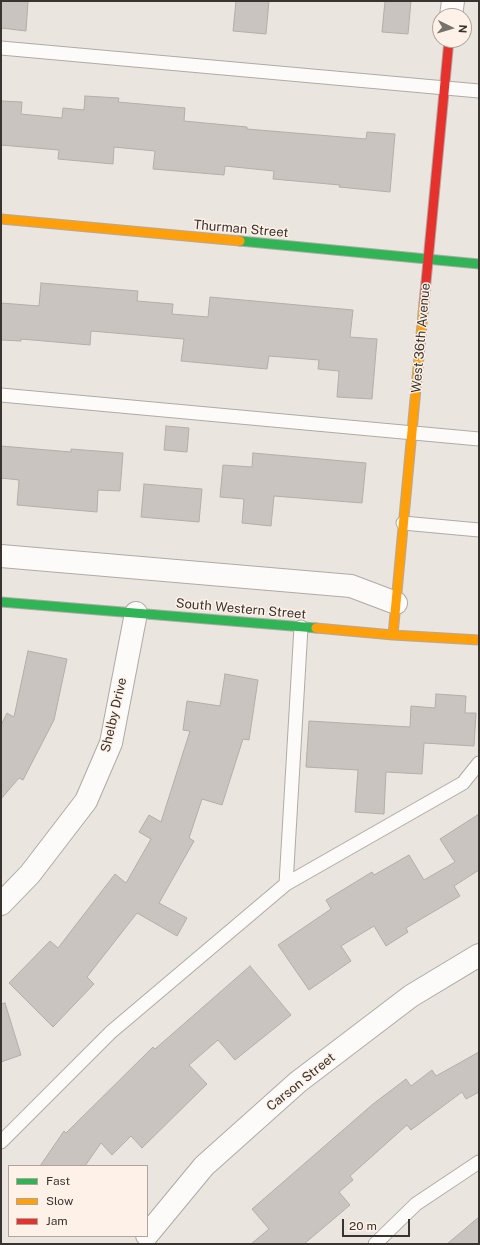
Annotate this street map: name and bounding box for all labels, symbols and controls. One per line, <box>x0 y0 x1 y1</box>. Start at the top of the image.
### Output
north arrow <box>432 8 472 48</box>
text: N <box>457 24 469 34</box>
street label: Thurman Street <box>193 217 289 241</box>
street label: West 36th Avenue <box>408 282 434 394</box>
street label: South Western Street <box>175 596 307 622</box>
street label: Shelby Drive <box>98 676 130 754</box>
street label: Carson Street <box>264 1050 338 1114</box>
legend <box>8 1165 148 1237</box>
text: Fast <box>46 1174 70 1188</box>
text: Slow <box>46 1194 73 1208</box>
scale bar <box>344 1211 412 1237</box>
text: Jam <box>46 1214 68 1228</box>
text: 20 m <box>349 1219 377 1233</box>

